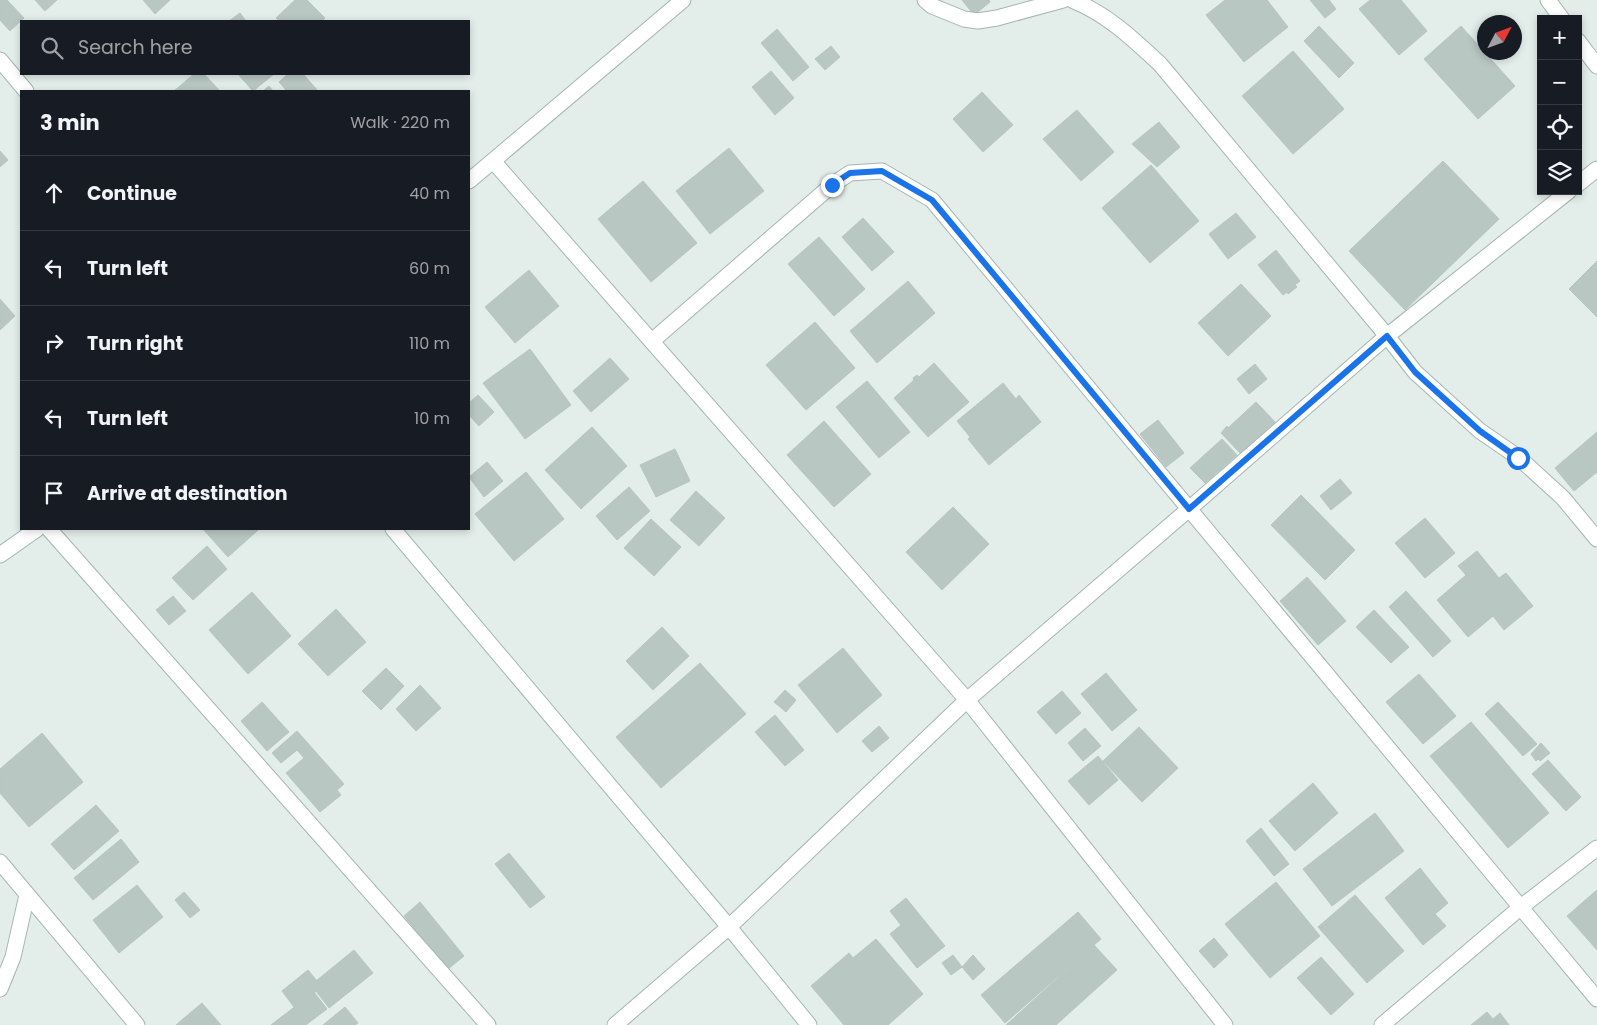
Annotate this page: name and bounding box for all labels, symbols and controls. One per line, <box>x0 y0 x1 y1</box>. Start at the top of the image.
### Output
north arrow <box>1477 15 1522 60</box>
map controls <box>1537 15 1582 195</box>
button: + <box>1537 15 1582 60</box>
search box <box>20 20 470 75</box>
icon: search <box>38 34 66 62</box>
text: Search here <box>78 34 192 61</box>
button: − <box>1537 60 1582 105</box>
button: locate <box>1537 105 1582 150</box>
text: 3 min <box>40 108 100 137</box>
text: Walk · 220 m <box>350 111 450 134</box>
button: layers <box>1537 150 1582 195</box>
route end <box>821 174 844 197</box>
icon: ahead <box>40 179 68 207</box>
text: Continue <box>87 180 177 207</box>
text: 40 m <box>409 182 450 205</box>
icon: left <box>40 254 68 282</box>
text: Turn left <box>87 255 168 282</box>
text: 60 m <box>409 257 450 280</box>
icon: right <box>40 329 68 357</box>
text: Turn right <box>87 330 183 357</box>
text: 110 m <box>409 332 450 355</box>
icon: left <box>40 404 68 432</box>
text: Turn left <box>87 405 168 432</box>
text: 10 m <box>414 407 450 430</box>
route start <box>1507 447 1530 470</box>
icon: arrive <box>40 479 68 507</box>
text: Arrive at destination <box>87 480 288 507</box>

